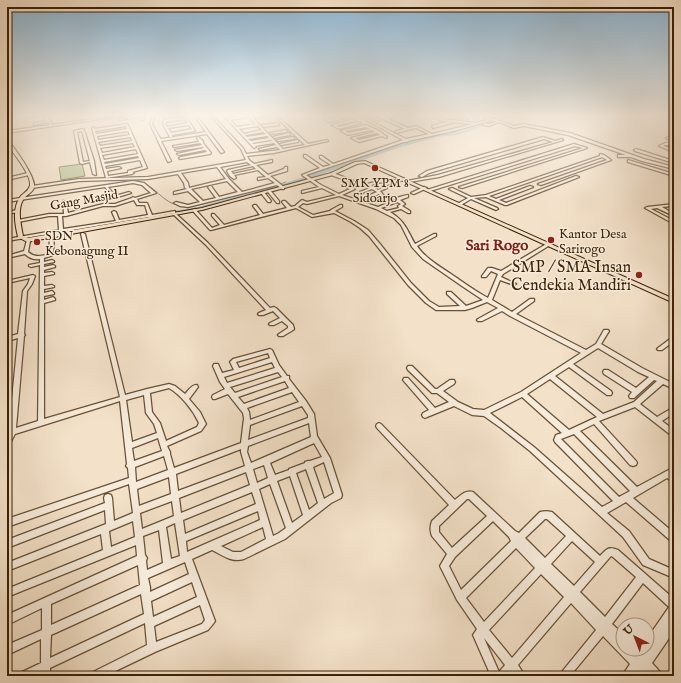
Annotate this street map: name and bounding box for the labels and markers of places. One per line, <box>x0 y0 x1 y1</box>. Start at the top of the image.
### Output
marker: SMK YPM 8 Sidoarjo <box>370 163 380 173</box>
place label: SMK YPM 8 Sidoarjo <box>341 175 409 207</box>
place label: Kantor Desa Sarirogo <box>559 226 627 258</box>
place label: SDN Kebonagung II <box>45 228 129 260</box>
marker: Kantor Desa Sarirogo <box>546 235 556 245</box>
marker: SDN Kebonagung II <box>32 237 42 247</box>
place label: SMP / SMA Insan Cendekia Mandiri <box>511 258 631 296</box>
marker: SMP / SMA Insan Cendekia Mandiri <box>634 270 644 280</box>

